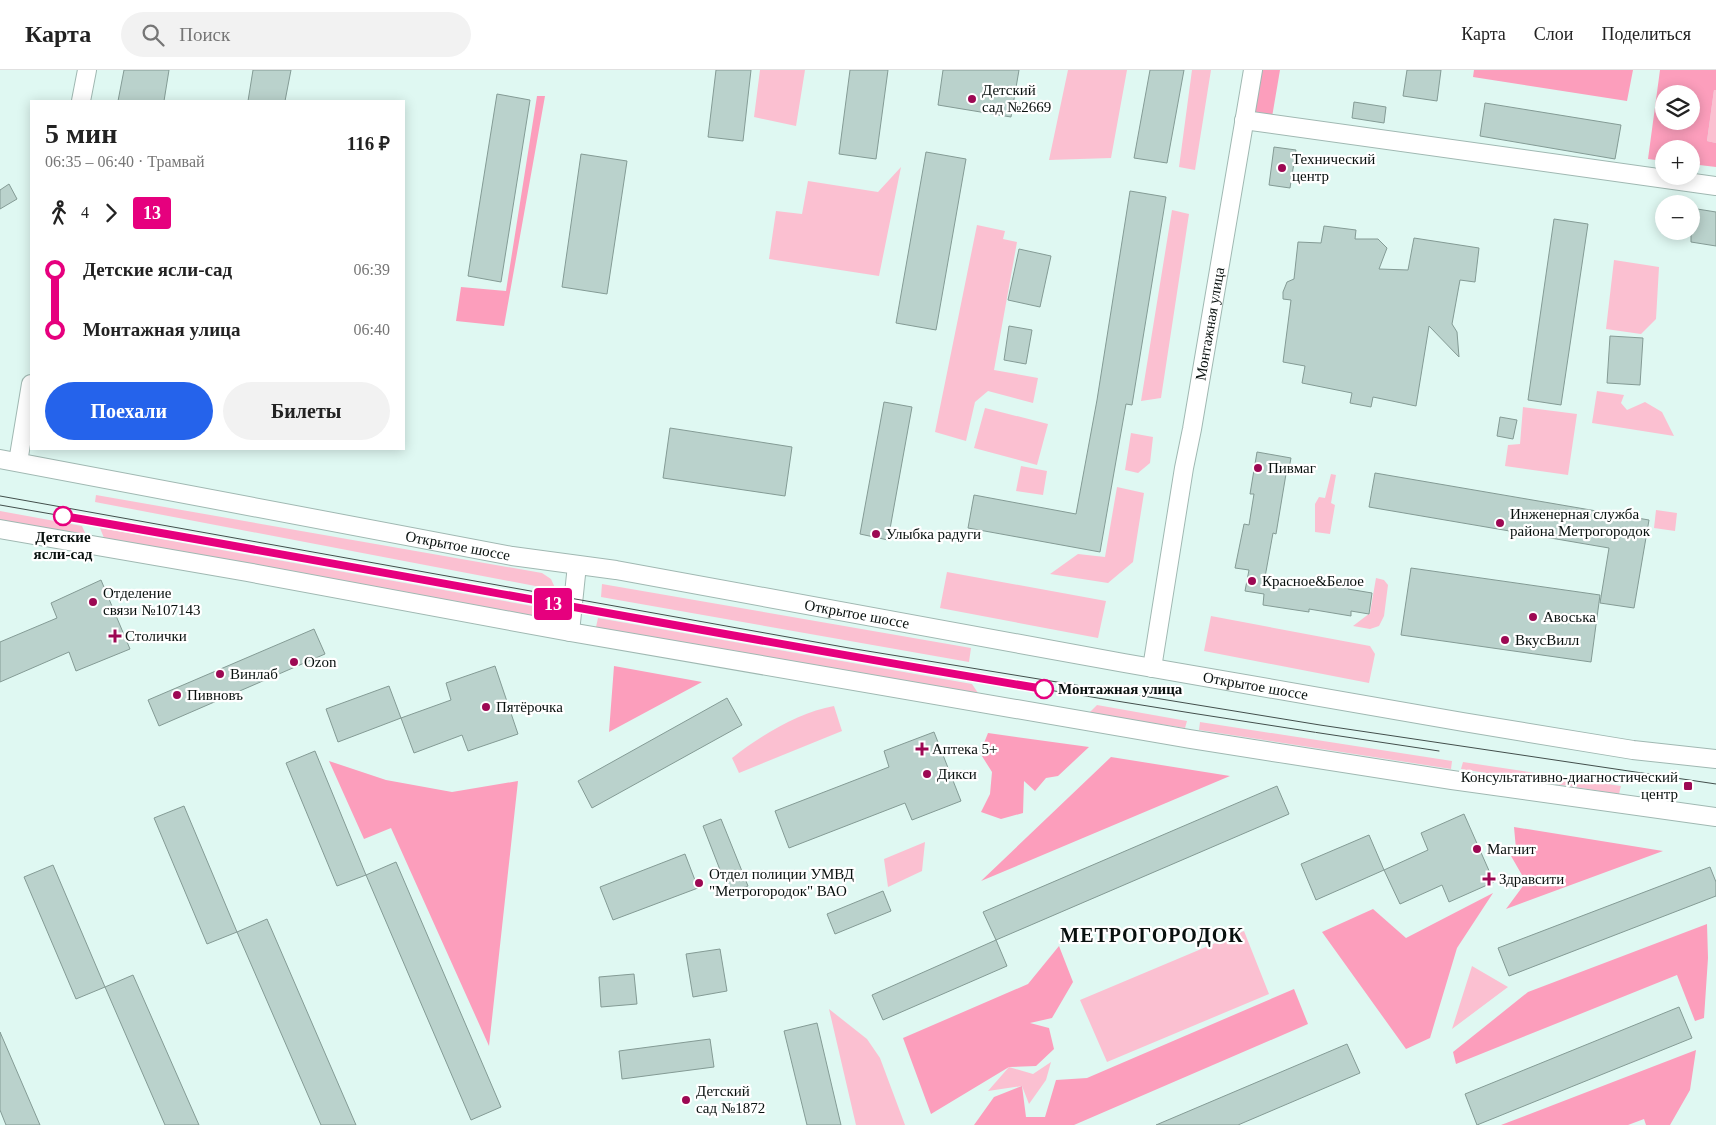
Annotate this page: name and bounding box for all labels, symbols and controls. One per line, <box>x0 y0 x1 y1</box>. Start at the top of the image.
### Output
search box <box>121 12 471 57</box>
text: Карта <box>25 21 91 47</box>
icon: search <box>139 21 167 49</box>
text: Поиск <box>179 24 230 45</box>
text: Карта <box>1461 24 1506 44</box>
text: Слои <box>1534 24 1573 44</box>
text: Поделиться <box>1601 24 1691 44</box>
place label: Детский сад №2669 <box>982 82 1051 115</box>
map controls <box>1655 85 1700 240</box>
button: layers <box>1655 85 1700 130</box>
marker: Детский сад №2669 <box>966 93 978 105</box>
text: 5 мин <box>45 118 117 149</box>
text: 116 ₽ <box>347 133 390 154</box>
button: + <box>1655 140 1700 185</box>
place label: Технический центр <box>1292 151 1375 184</box>
text: 06:35 – 06:40 · Трамвай <box>45 153 205 170</box>
marker: Технический центр <box>1276 162 1288 174</box>
button: − <box>1655 195 1700 240</box>
icon: walk <box>45 199 73 227</box>
icon: forward <box>97 199 125 227</box>
text: 13 <box>143 203 161 223</box>
text: 4 <box>81 204 89 221</box>
text: Детские ясли-сад <box>83 259 232 280</box>
text: 06:39 <box>354 261 390 278</box>
street label: Монтажная улица <box>1192 266 1227 382</box>
text: Монтажная улица <box>83 319 241 340</box>
text: 06:40 <box>354 321 390 338</box>
button: Поехали <box>45 382 213 440</box>
button: Билеты <box>223 382 390 440</box>
place label: Пивмаг <box>1268 460 1316 476</box>
marker: Пивмаг <box>1252 462 1264 474</box>
marker: Детские ясли-сад <box>53 506 73 526</box>
place label: Инженерная служба района Метрогородок <box>1510 506 1651 539</box>
marker: Инженерная служба района Метрогородок <box>1494 517 1506 529</box>
place label: Улыбка радуги <box>886 526 981 542</box>
street label: Открытое шоссе <box>404 528 512 564</box>
marker: Улыбка радуги <box>870 528 882 540</box>
place label: Детские ясли-сад <box>34 529 93 562</box>
place label: Красное&Белое <box>1262 573 1364 589</box>
marker: Красное&Белое <box>1246 575 1258 587</box>
place label: Отделение связи №107143 <box>103 585 200 618</box>
line badge: 13 <box>530 588 576 620</box>
text: 13 <box>544 594 562 614</box>
marker: Отделение связи №107143 <box>87 596 99 608</box>
street label: Открытое шоссе <box>803 597 911 632</box>
place label: Авоська <box>1543 609 1596 625</box>
marker: Авоська <box>1527 611 1539 623</box>
place label: Столички <box>125 628 187 644</box>
marker: Столички <box>109 630 121 642</box>
place label: ВкусВилл <box>1515 632 1580 648</box>
marker: ВкусВилл <box>1499 634 1511 646</box>
place label: Ozon <box>304 654 337 670</box>
marker: Ozon <box>288 656 300 668</box>
place label: Винлаб <box>230 666 278 682</box>
marker: Винлаб <box>214 668 226 680</box>
street label: Открытое шоссе <box>1202 669 1310 703</box>
marker: Монтажная улица <box>1034 679 1054 699</box>
place label: Монтажная улица <box>1058 681 1183 697</box>
place label: Пивновъ <box>187 687 243 703</box>
marker: Пивновъ <box>171 689 183 701</box>
place label: Пятёрочка <box>496 699 563 715</box>
marker: Пятёрочка <box>480 701 492 713</box>
place label: Аптека 5+ <box>932 741 998 757</box>
marker: Аптека 5+ <box>916 743 928 755</box>
place label: Дикси <box>937 766 977 782</box>
marker: Дикси <box>921 768 933 780</box>
place label: Консультативно-диагностический центр <box>1461 769 1678 802</box>
marker: Консультативно-диагностический центр <box>1682 780 1694 792</box>
place label: Магнит <box>1487 841 1536 857</box>
marker: Магнит <box>1471 843 1483 855</box>
place label: Отдел полиции УМВД "Метрогородок" ВАО <box>709 866 854 899</box>
place label: Здравсити <box>1499 871 1564 887</box>
marker: Здравсити <box>1483 873 1495 885</box>
marker: Отдел полиции УМВД "Метрогородок" ВАО <box>693 877 705 889</box>
district label: МЕТРОГОРОДОК <box>1060 924 1244 947</box>
place label: Детский сад №1872 <box>696 1083 765 1116</box>
marker: Детский сад №1872 <box>680 1094 692 1106</box>

